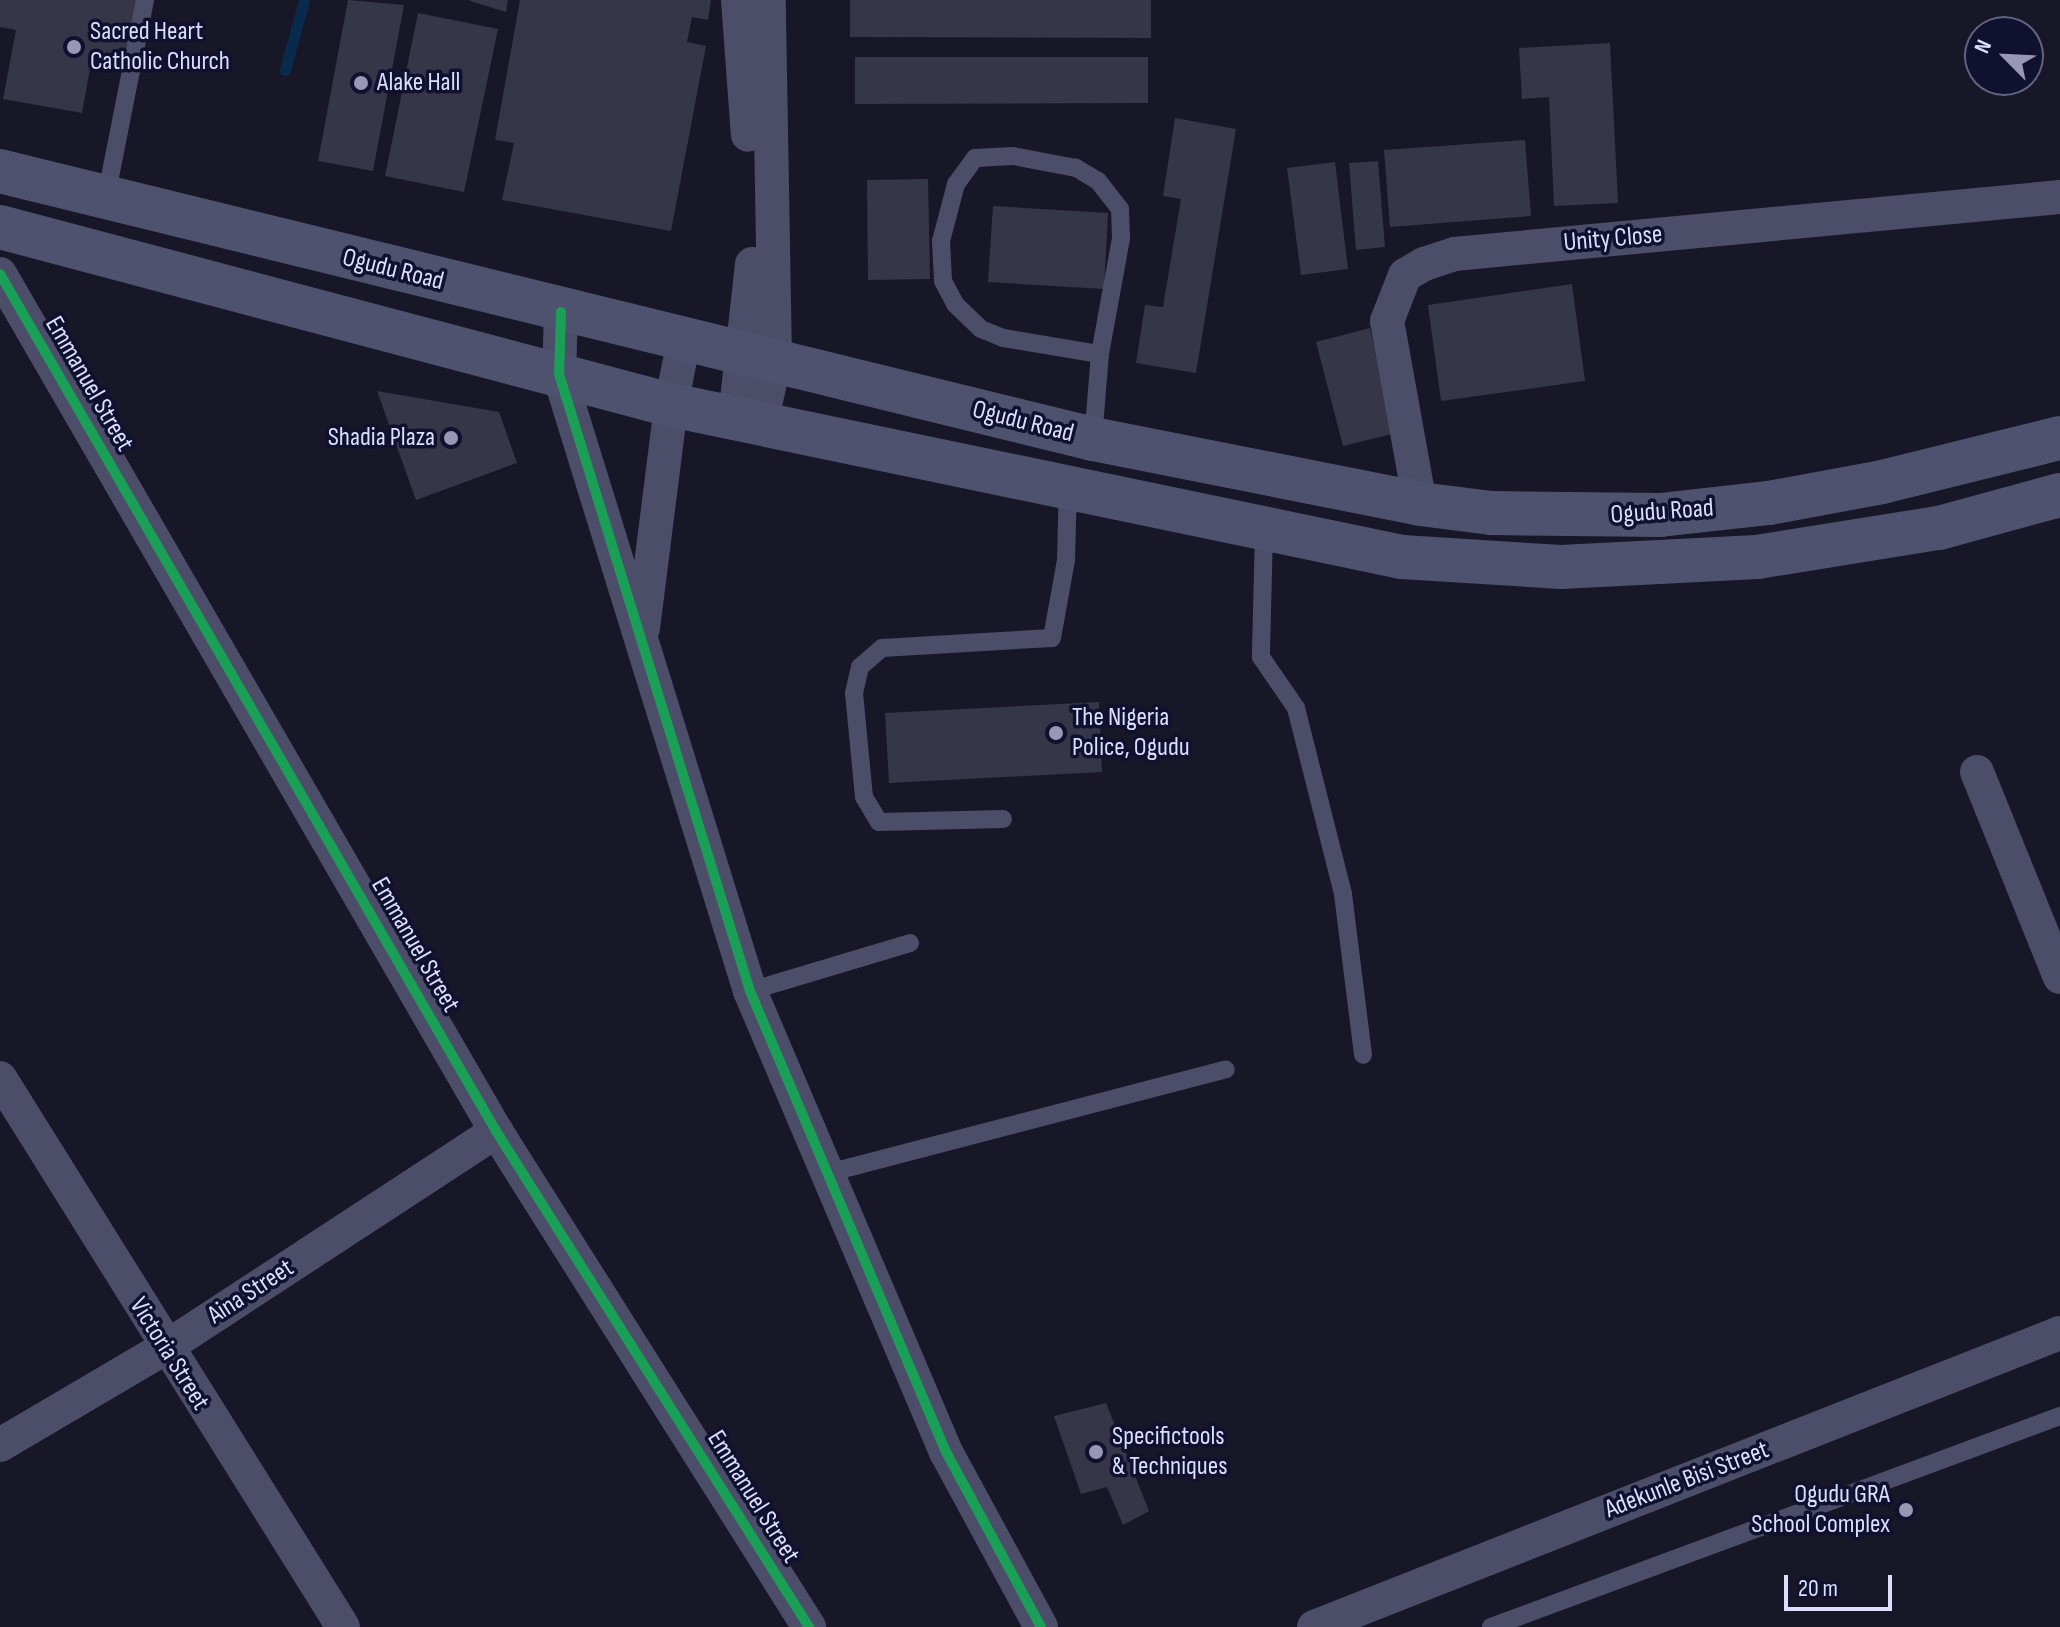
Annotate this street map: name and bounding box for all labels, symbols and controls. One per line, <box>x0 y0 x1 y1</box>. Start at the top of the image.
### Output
place label: Sacred Heart Catholic Church <box>90 16 230 78</box>
north arrow <box>1964 16 2044 96</box>
text: N <box>1969 36 1998 58</box>
marker: Sacred Heart Catholic Church <box>65 38 83 56</box>
place label: Alake Hall <box>377 67 460 99</box>
marker: Alake Hall <box>352 74 370 92</box>
street label: Unity Close <box>1562 219 1664 259</box>
street label: Ogudu Road <box>339 242 447 298</box>
street label: Emmanuel Street <box>38 311 140 457</box>
street label: Ogudu Road <box>969 394 1077 450</box>
place label: Shadia Plaza <box>328 422 435 454</box>
marker: Shadia Plaza <box>442 429 460 447</box>
street label: Ogudu Road <box>1609 493 1715 531</box>
place label: The Nigeria Police, Ogudu <box>1072 702 1190 764</box>
marker: The Nigeria Police, Ogudu <box>1047 724 1065 742</box>
street label: Emmanuel Street <box>364 872 466 1018</box>
street label: Aina Street <box>202 1253 300 1331</box>
street label: Victoria Street <box>122 1292 216 1416</box>
place label: Specifictools & Techniques <box>1112 1421 1228 1482</box>
street label: Emmanuel Street <box>700 1425 806 1569</box>
street label: Adekunle Bisi Street <box>1601 1434 1773 1526</box>
marker: Specifictools & Techniques <box>1087 1443 1105 1461</box>
place label: Ogudu GRA School Complex <box>1751 1479 1890 1540</box>
marker: Ogudu GRA School Complex <box>1897 1501 1915 1519</box>
scale bar <box>1788 1559 1896 1609</box>
text: 20 m <box>1798 1574 1838 1603</box>

